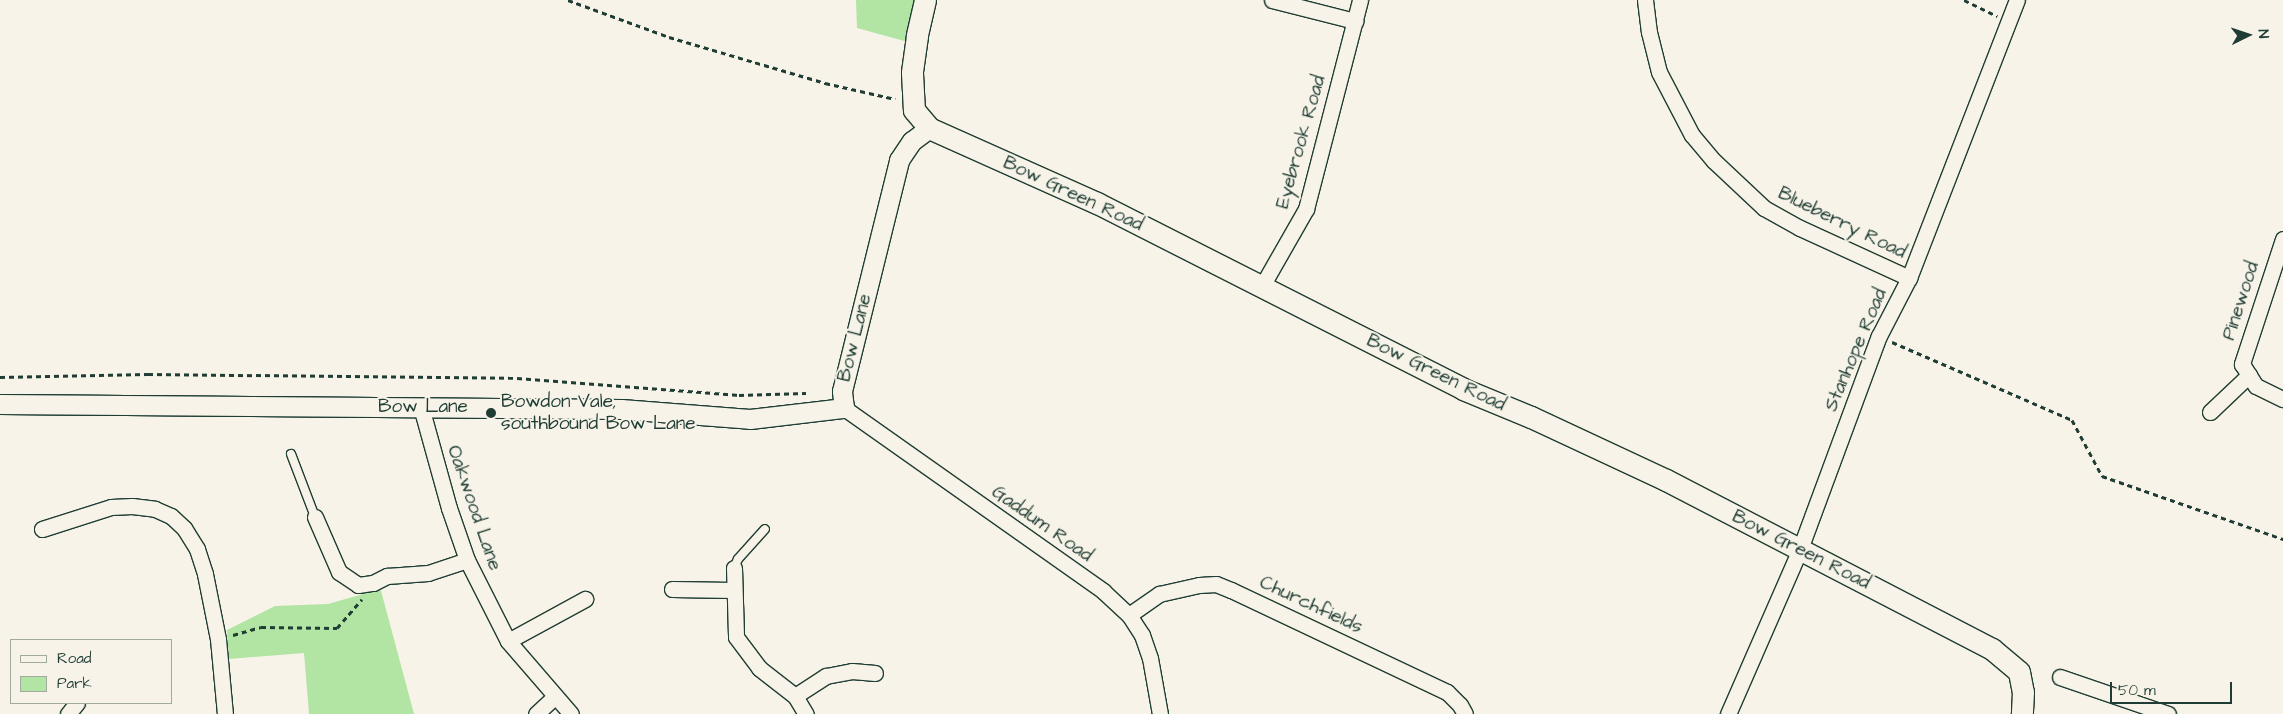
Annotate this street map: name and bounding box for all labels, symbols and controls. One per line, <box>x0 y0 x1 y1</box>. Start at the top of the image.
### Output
north arrow <box>2223 10 2273 60</box>
text: N <box>2253 29 2273 39</box>
street label: Eyebrook Road <box>1271 73 1331 211</box>
street label: Bow Green Road <box>999 152 1147 236</box>
street label: Blueberry Road <box>1774 182 1910 264</box>
street label: Pinewood <box>2218 259 2264 343</box>
street label: Stanhope Road <box>1820 285 1892 415</box>
street label: Bow Lane <box>833 292 877 384</box>
street label: Bow Green Road <box>1363 329 1509 417</box>
place label: Bowdon Vale, southbound Bow Lane <box>501 391 696 435</box>
street label: Bow Lane <box>378 396 468 418</box>
marker: Bowdon Vale, southbound Bow Lane <box>485 407 497 419</box>
street label: Oakwood Lane <box>442 442 506 574</box>
street label: Gaddum Road <box>987 481 1097 567</box>
street label: Bow Green Road <box>1728 505 1874 595</box>
street label: Churchfields <box>1256 571 1366 639</box>
legend <box>10 639 172 704</box>
text: Road <box>57 648 91 669</box>
scale bar <box>2113 672 2236 704</box>
text: Park <box>57 673 92 694</box>
text: 50 m <box>2118 680 2156 701</box>

